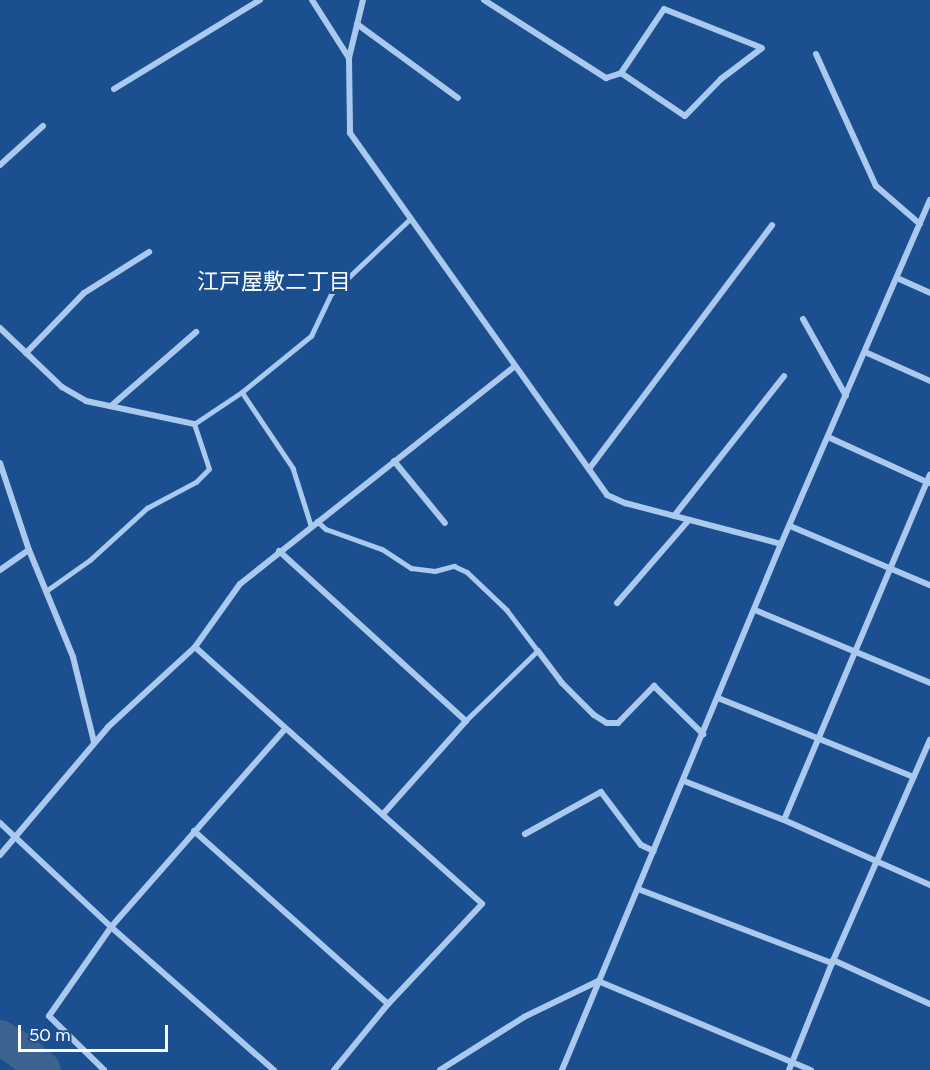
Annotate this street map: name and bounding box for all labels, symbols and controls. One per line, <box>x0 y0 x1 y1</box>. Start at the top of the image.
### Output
district label: 江戸屋敷二丁目 <box>197 269 351 295</box>
scale bar <box>21 1013 171 1051</box>
text: 50 m <box>29 1024 71 1046</box>

